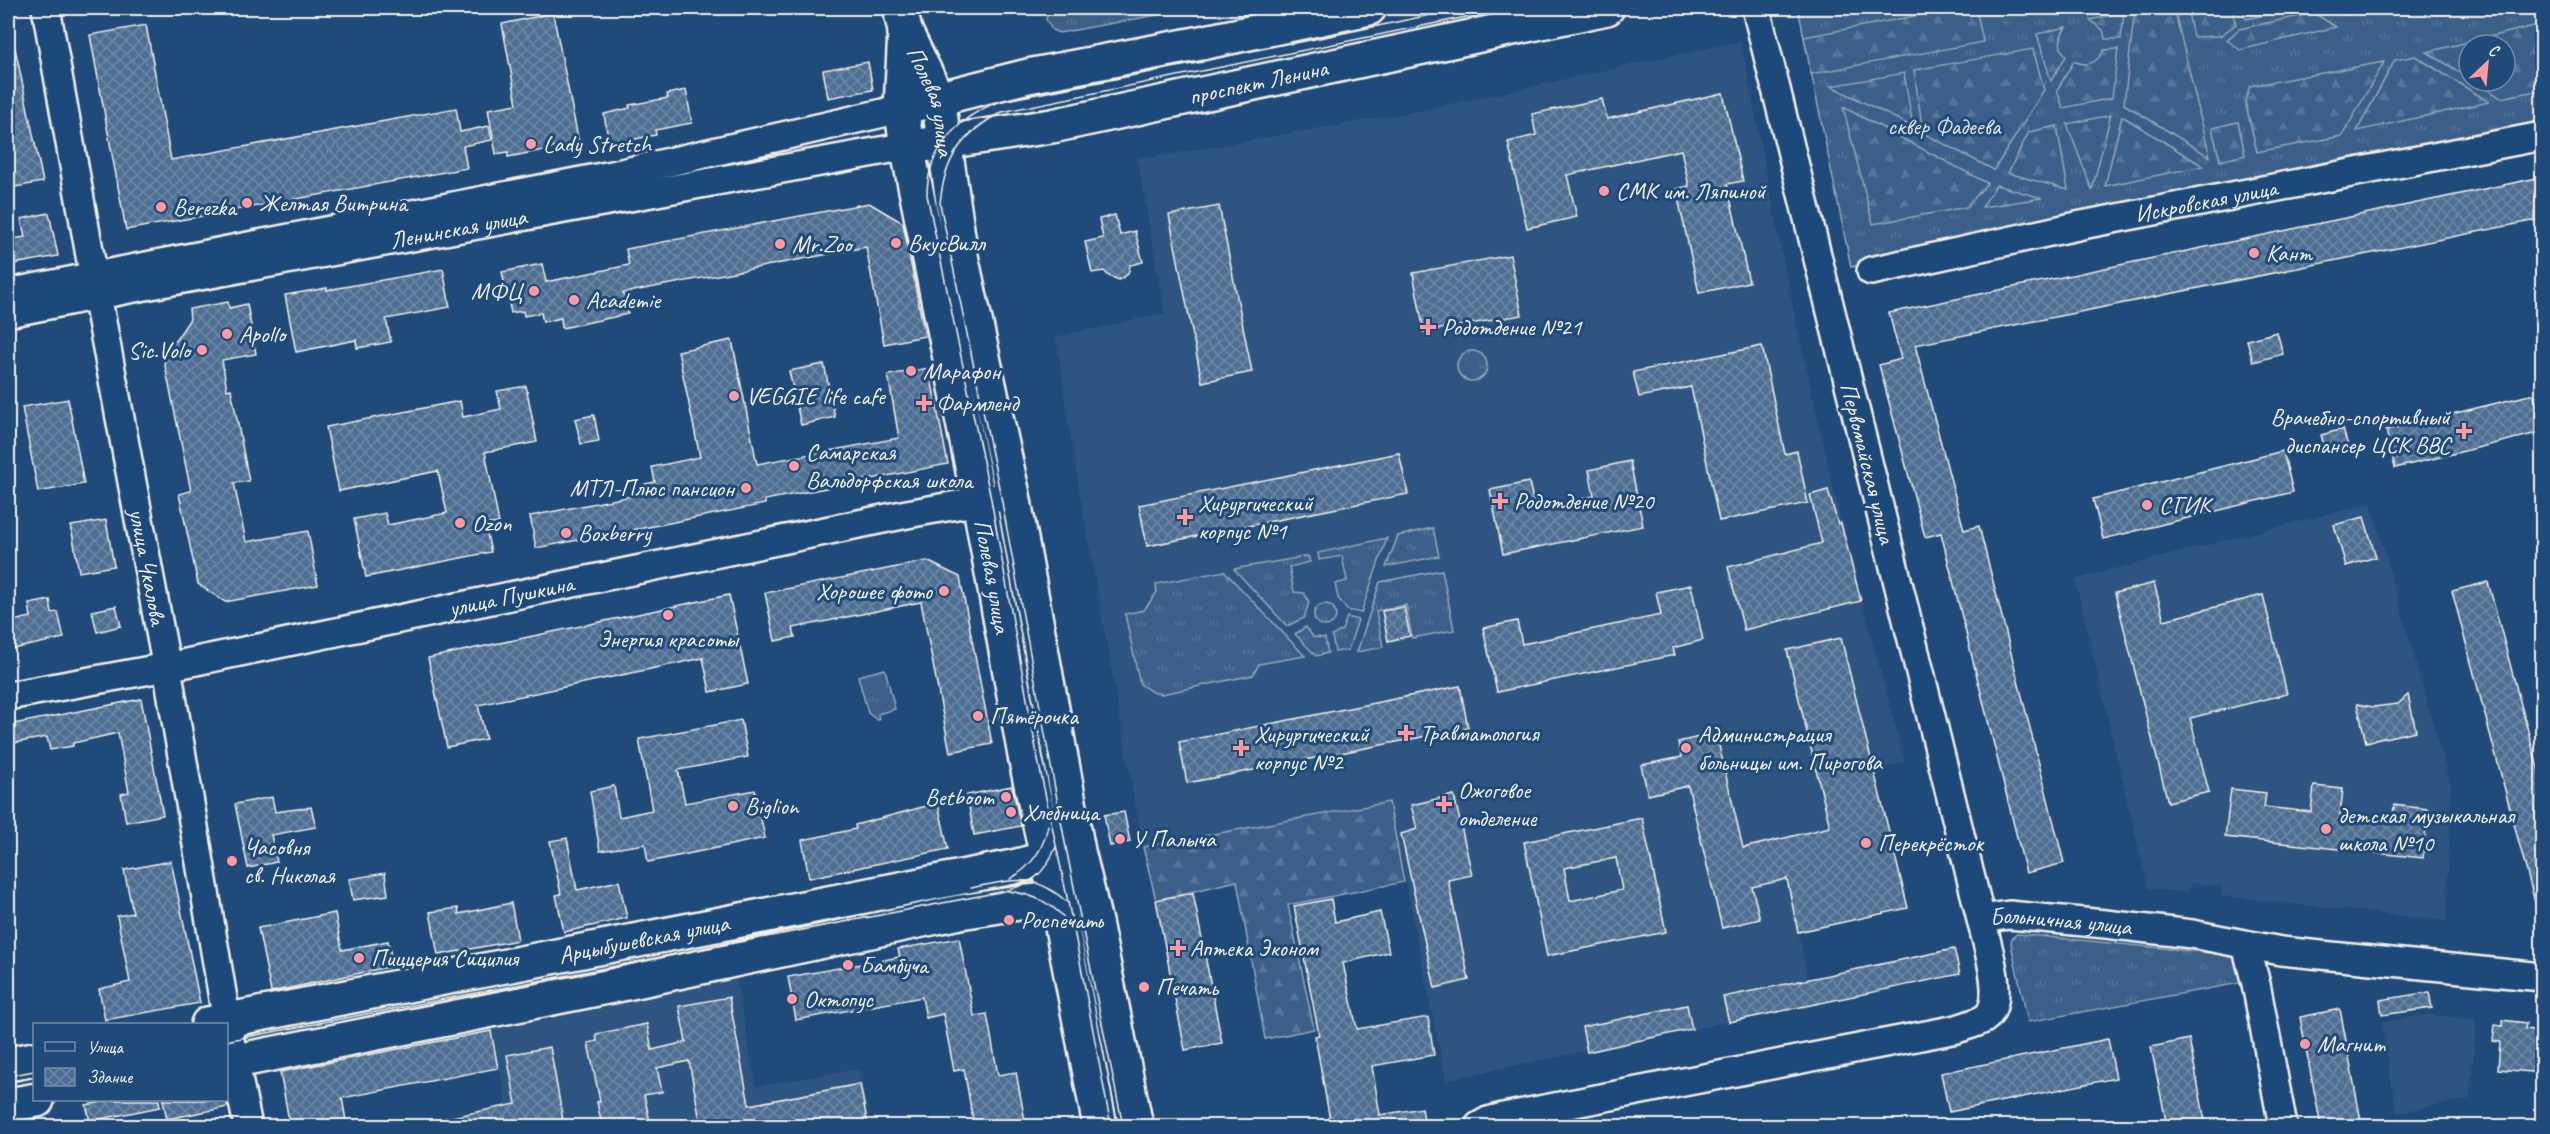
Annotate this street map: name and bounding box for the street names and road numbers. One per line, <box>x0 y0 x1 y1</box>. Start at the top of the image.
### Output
street label: Полевая улица <box>900 41 961 160</box>
street label: проспект Ленина <box>1186 53 1331 112</box>
street label: Искровская улица <box>2132 172 2282 229</box>
street label: Ленинская улица <box>387 201 530 256</box>
street label: Первомайская улица <box>1834 380 1903 548</box>
street label: улица Чкалова <box>122 504 174 630</box>
street label: Полевая улица <box>968 517 1018 637</box>
street label: улица Пушкина <box>444 568 578 624</box>
street label: Больничная улица <box>1987 900 2135 942</box>
street label: Арцыбушевская улица <box>556 907 733 970</box>

